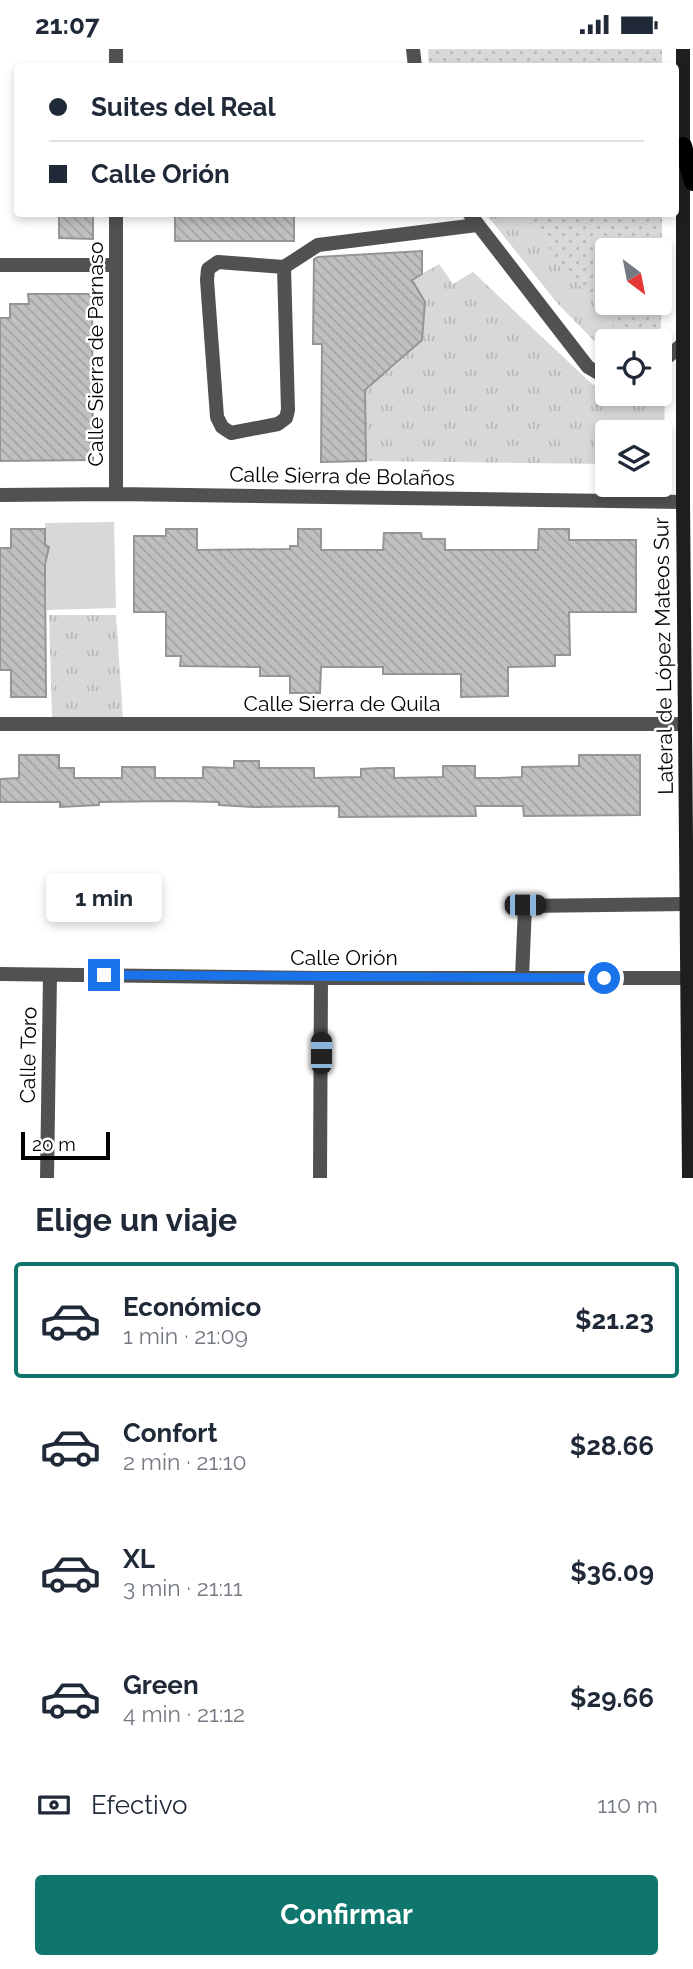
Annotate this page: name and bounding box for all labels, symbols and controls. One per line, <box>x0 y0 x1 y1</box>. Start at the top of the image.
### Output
text: 21:07 <box>35 10 99 40</box>
text: Suites del Real <box>91 92 276 122</box>
text: Calle Orión <box>91 159 230 189</box>
north arrow <box>595 238 672 315</box>
map controls <box>595 238 672 497</box>
street label: Calle Sierra de Parnaso <box>83 242 108 466</box>
button: locate <box>595 329 672 406</box>
button: layers <box>595 420 672 497</box>
street label: Calle Sierra de Bolaños <box>229 462 455 490</box>
street label: Lateral de López Mateos Sur <box>648 516 678 795</box>
street label: Calle Sierra de Quila <box>244 691 440 716</box>
callout: 1 min <box>46 873 162 923</box>
text: 1 min <box>75 884 133 911</box>
car <box>505 895 547 916</box>
street label: Calle Orión <box>290 945 398 970</box>
route end <box>88 959 120 991</box>
route start <box>588 962 620 994</box>
street label: Calle Toro <box>15 1006 41 1104</box>
car <box>311 1032 332 1074</box>
scale bar <box>21 1129 110 1161</box>
text: 20 m <box>32 1133 76 1155</box>
text: Elige un viaje <box>35 1201 237 1238</box>
icon: car <box>39 1289 102 1352</box>
text: Económico <box>123 1292 261 1322</box>
text: $21.23 <box>575 1305 654 1335</box>
text: 1 min · 21:09 <box>123 1322 248 1349</box>
icon: car <box>39 1415 102 1478</box>
text: Confort <box>123 1418 217 1448</box>
text: $28.66 <box>570 1431 654 1461</box>
text: 2 min · 21:10 <box>123 1448 247 1475</box>
icon: car <box>39 1541 102 1604</box>
text: XL <box>123 1544 155 1574</box>
text: $36.09 <box>570 1557 654 1587</box>
text: 3 min · 21:11 <box>123 1574 243 1601</box>
icon: car <box>39 1667 102 1730</box>
text: Green <box>123 1670 199 1700</box>
text: $29.66 <box>570 1683 654 1713</box>
text: 4 min · 21:12 <box>123 1700 245 1727</box>
icon: cash <box>35 1786 73 1824</box>
text: Efectivo <box>91 1790 188 1820</box>
text: 110 m <box>597 1791 658 1818</box>
button: Confirmar <box>35 1875 658 1955</box>

